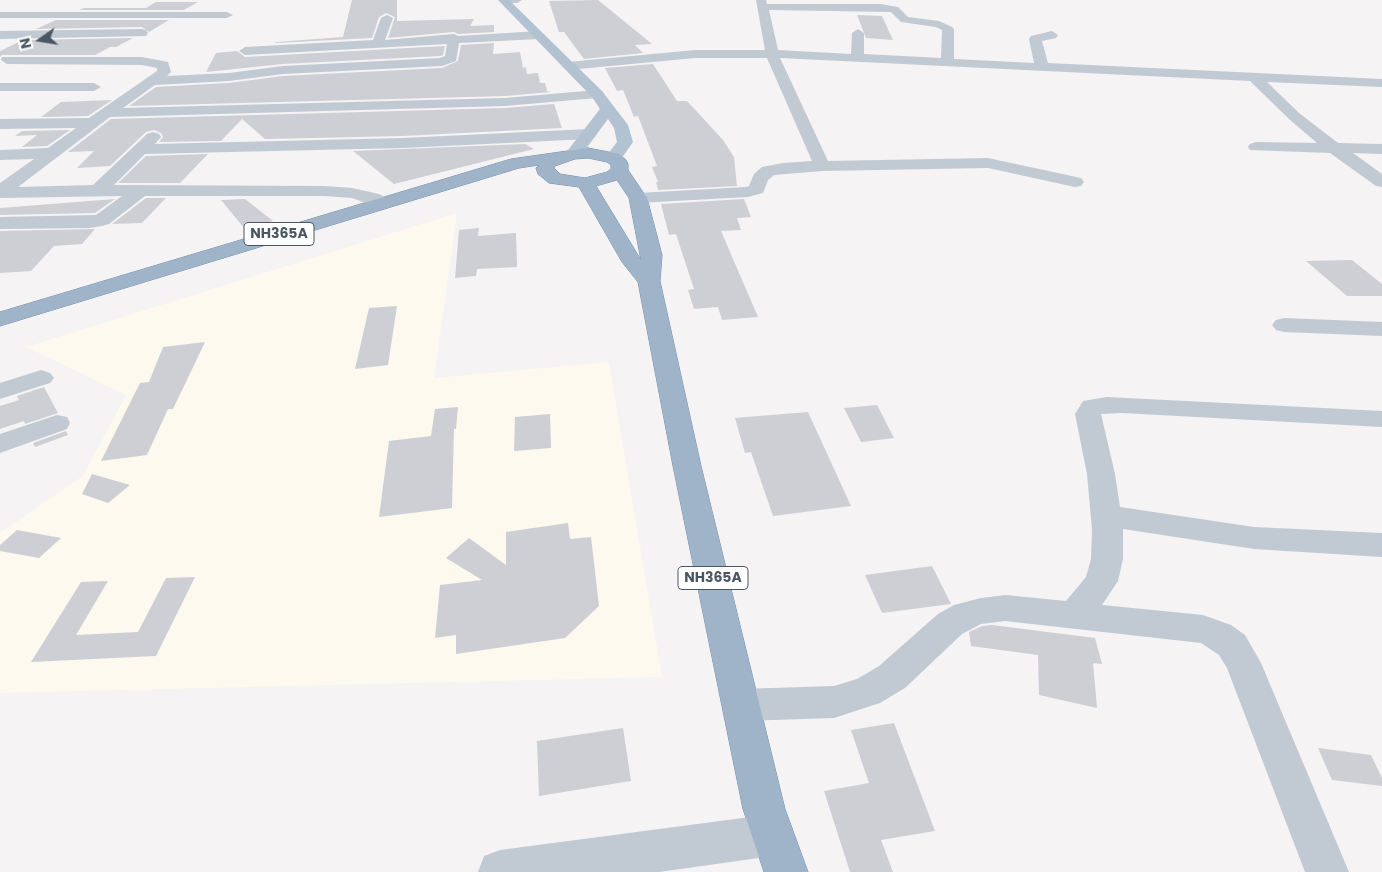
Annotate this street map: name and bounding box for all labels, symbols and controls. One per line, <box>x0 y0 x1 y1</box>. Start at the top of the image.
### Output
north arrow <box>15 15 65 65</box>
text: N <box>14 36 36 51</box>
road number: NH365A <box>244 222 314 245</box>
road number: NH365A <box>678 566 748 590</box>

